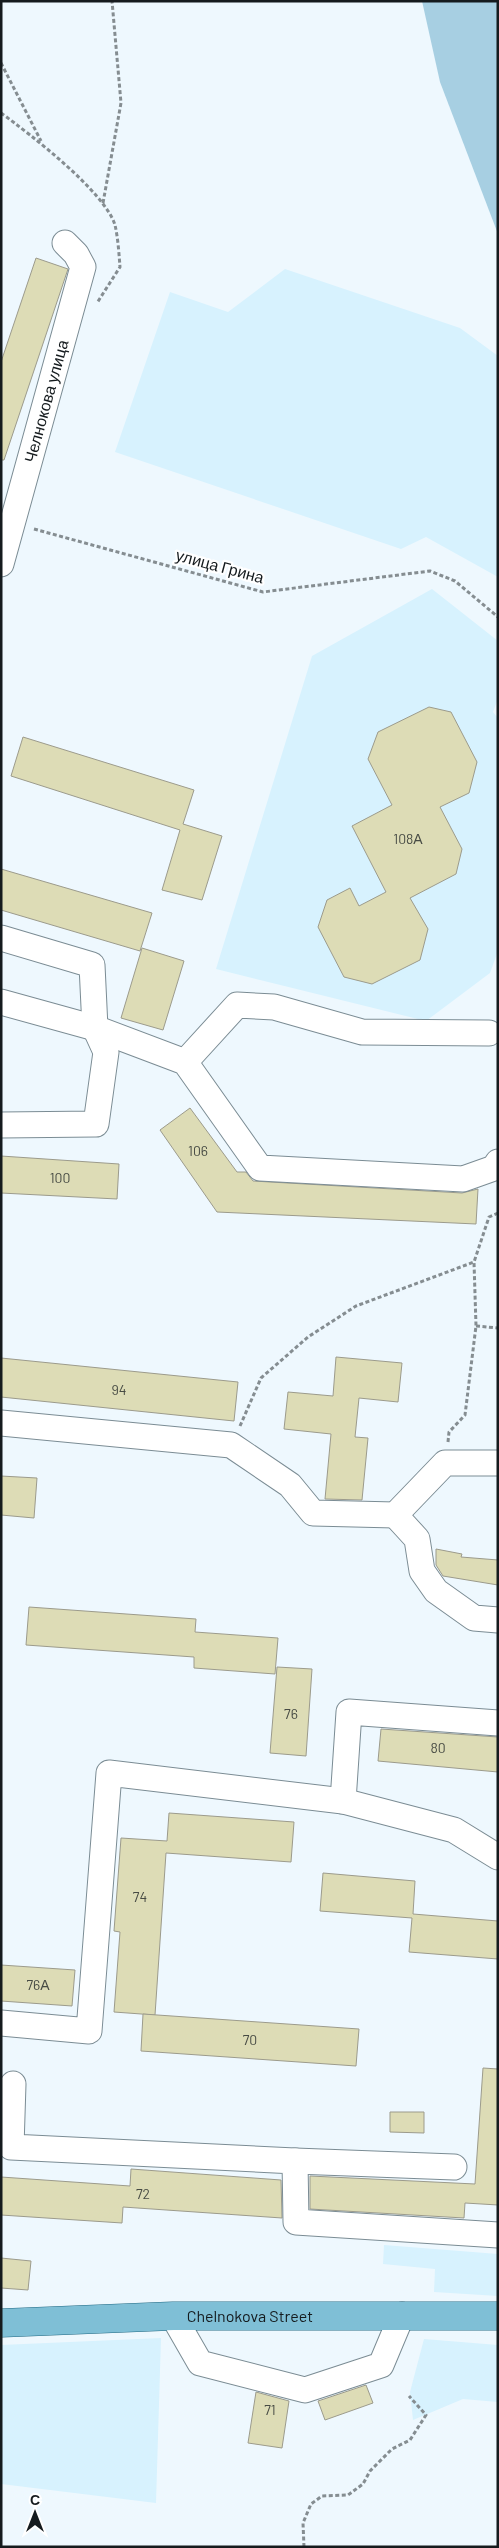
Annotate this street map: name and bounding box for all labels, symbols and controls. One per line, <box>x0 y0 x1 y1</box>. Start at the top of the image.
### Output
street label: Челнокова улица <box>19 337 72 465</box>
street label: улица Грина <box>174 545 266 586</box>
house number: 108А <box>393 830 423 847</box>
house number: 106 <box>188 1142 208 1159</box>
house number: 100 <box>50 1169 70 1186</box>
house number: 94 <box>111 1381 127 1398</box>
house number: 76 <box>284 1705 298 1722</box>
house number: 80 <box>430 1739 446 1756</box>
house number: 74 <box>133 1888 147 1905</box>
house number: 76А <box>26 1976 50 1993</box>
house number: 70 <box>243 2031 257 2048</box>
house number: 72 <box>136 2185 150 2202</box>
street label: Chelnokova Street <box>187 2306 313 2325</box>
house number: 71 <box>264 2401 276 2418</box>
north arrow <box>10 2488 60 2538</box>
text: С <box>30 2491 40 2508</box>

